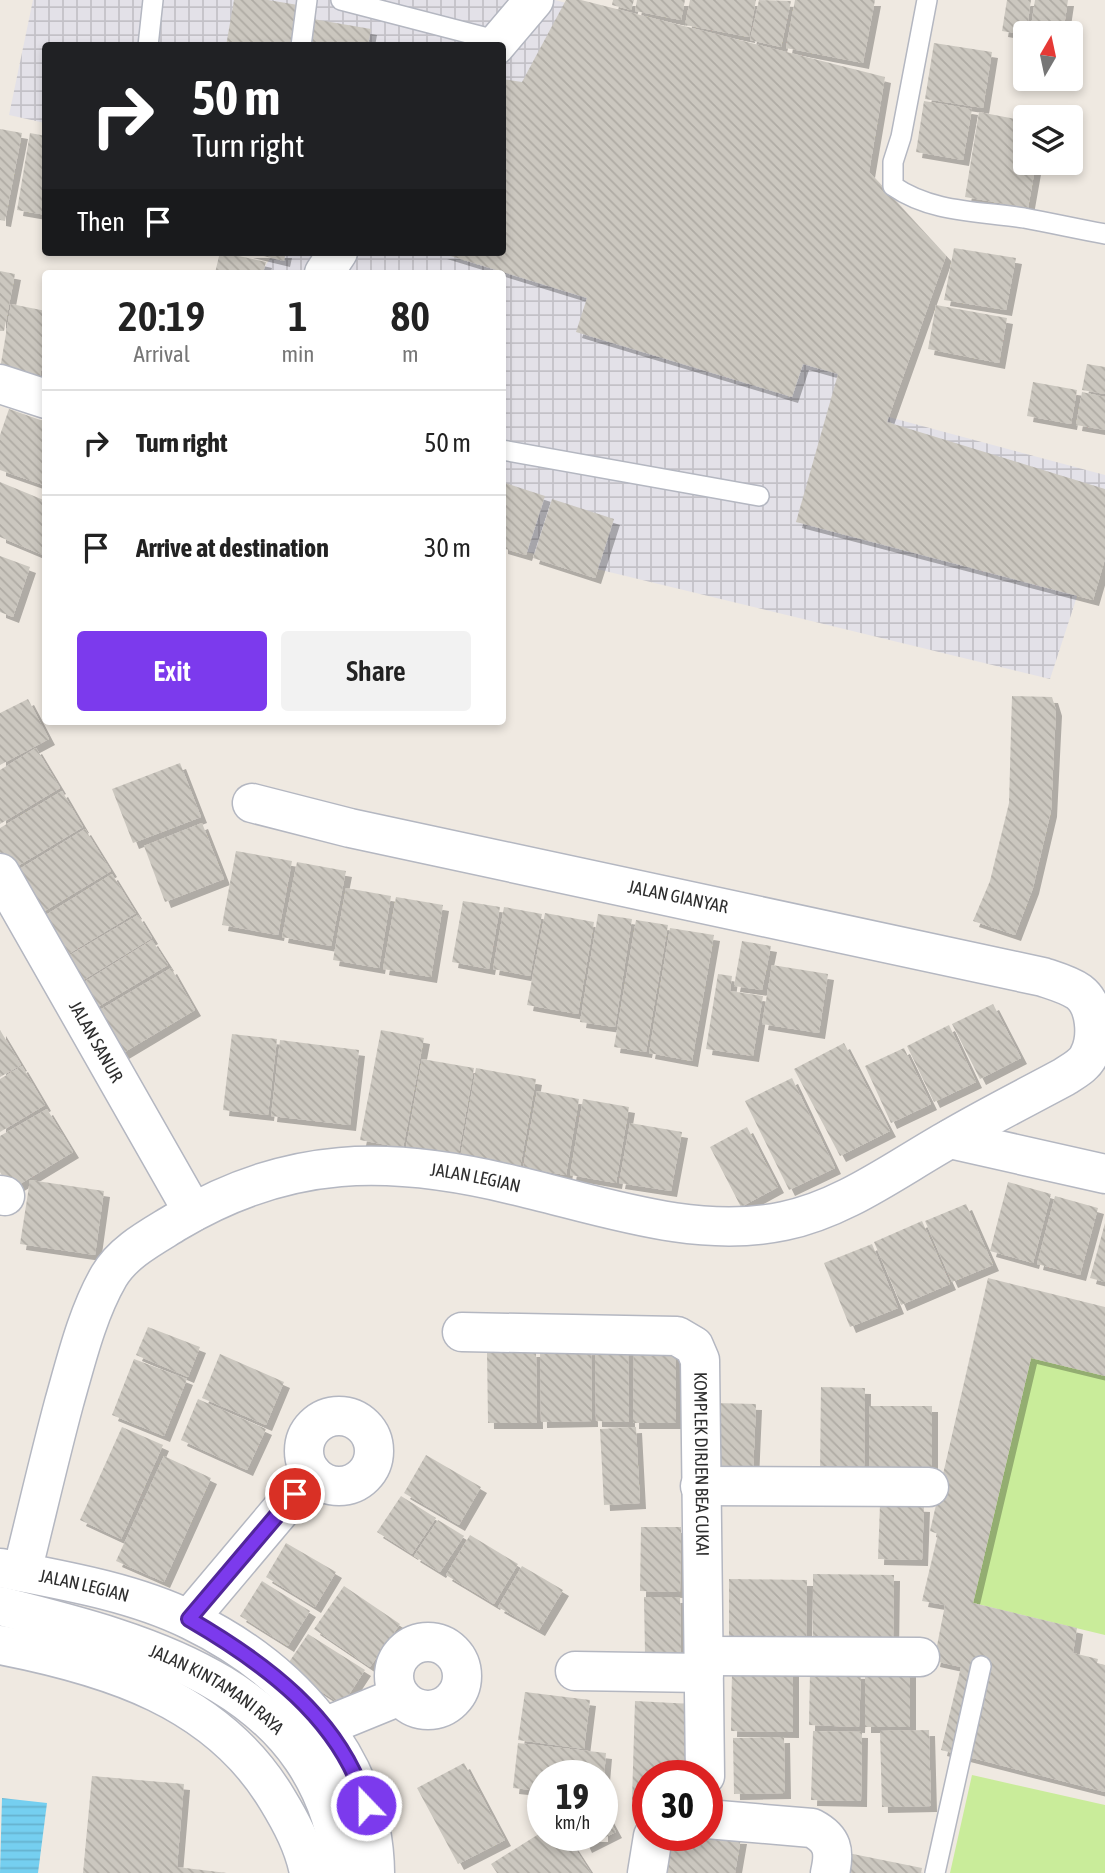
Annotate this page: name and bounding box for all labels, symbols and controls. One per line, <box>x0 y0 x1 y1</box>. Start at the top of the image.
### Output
north arrow <box>1013 21 1083 91</box>
map controls <box>1013 21 1083 175</box>
text: 50 m <box>192 69 280 125</box>
icon: right <box>77 70 168 161</box>
button: layers <box>1013 105 1083 175</box>
text: Turn right <box>192 127 305 164</box>
icon: arrive <box>139 203 177 241</box>
text: Then <box>77 207 125 237</box>
text: 20:19 <box>118 292 205 340</box>
text: 1 <box>288 292 308 340</box>
text: 80 <box>390 292 430 340</box>
text: Arrival <box>134 341 190 367</box>
text: min <box>281 341 314 367</box>
text: m <box>402 341 418 367</box>
icon: right <box>77 424 115 462</box>
text: Turn right <box>136 428 227 458</box>
text: 50 m <box>424 428 471 458</box>
icon: arrive <box>77 529 115 567</box>
text: Arrive at destination <box>136 533 329 563</box>
text: 30 m <box>424 533 471 563</box>
button: Exit <box>77 631 267 711</box>
button: Share <box>281 631 471 711</box>
street label: JALAN GIANYAR <box>626 876 730 917</box>
street label: JALAN SANUR <box>65 997 128 1086</box>
street label: JALAN LEGIAN <box>429 1159 523 1196</box>
street label: KOMPLEK DIRJEN BEA CUKAI <box>690 1372 713 1556</box>
pin <box>265 1464 325 1524</box>
icon: arrive <box>276 1475 314 1513</box>
street label: JALAN LEGIAN <box>37 1565 132 1606</box>
street label: JALAN KINTAMANI RAYA <box>146 1640 289 1739</box>
speed limit sign: 30 <box>632 1760 723 1851</box>
position arrow <box>329 1768 403 1842</box>
text: 19 <box>556 1776 589 1816</box>
text: km/h <box>555 1812 590 1833</box>

